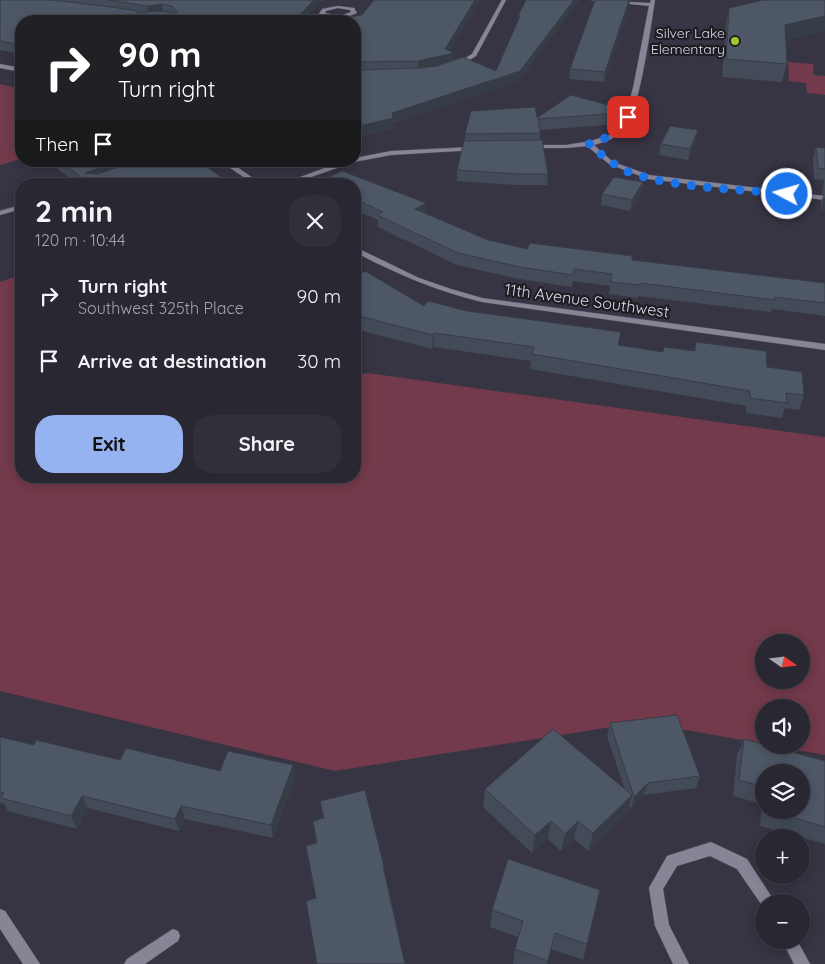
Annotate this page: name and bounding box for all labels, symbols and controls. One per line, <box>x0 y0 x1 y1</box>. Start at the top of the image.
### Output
place label: Silver Lake Elementary <box>651 24 725 58</box>
text: 90 m <box>118 32 201 76</box>
icon: right <box>35 35 100 100</box>
marker: Silver Lake Elementary <box>729 35 741 47</box>
text: Turn right <box>118 75 215 103</box>
pin <box>607 96 649 138</box>
icon: arrive <box>614 103 642 131</box>
icon: arrive <box>89 130 117 158</box>
text: Then <box>35 132 79 156</box>
position arrow <box>760 167 812 219</box>
text: 2 min <box>35 192 113 230</box>
button: close <box>289 195 341 247</box>
text: 120 m · 10:44 <box>35 230 125 250</box>
text: Turn right <box>78 274 167 298</box>
street label: 11th Avenue Southwest <box>503 279 671 321</box>
icon: right <box>35 282 63 310</box>
text: 90 m <box>297 284 341 308</box>
text: Southwest 325th Place <box>78 298 244 318</box>
icon: arrive <box>35 347 63 375</box>
text: Arrive at destination <box>78 349 267 373</box>
text: 30 m <box>297 349 341 373</box>
button: Exit <box>35 415 183 473</box>
button: Share <box>193 415 341 473</box>
north arrow <box>755 634 810 689</box>
map controls <box>755 634 810 949</box>
button: sound <box>755 699 810 754</box>
button: layers <box>755 764 810 819</box>
button: + <box>755 829 810 884</box>
button: − <box>755 894 810 949</box>

